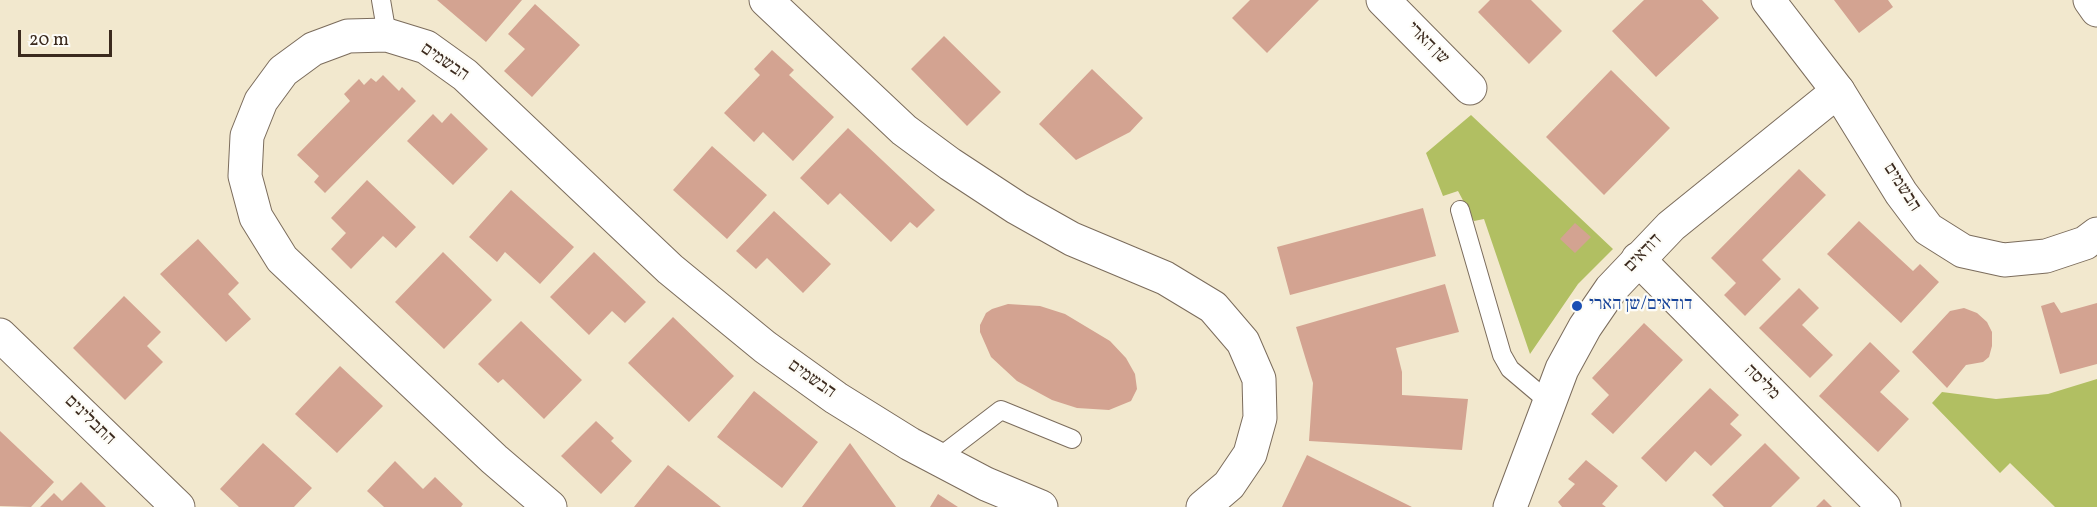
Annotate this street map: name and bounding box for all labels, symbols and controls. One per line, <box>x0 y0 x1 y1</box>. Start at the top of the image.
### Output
scale bar <box>21 18 116 56</box>
street label: שן הארי <box>1401 18 1453 70</box>
text: 20 m <box>29 28 69 53</box>
street label: הבשמים <box>416 39 472 87</box>
street label: הבשמים <box>1877 160 1925 216</box>
street label: דודאים <box>1620 230 1668 278</box>
place label: דודאים/שן הארי <box>1589 295 1692 317</box>
marker: דודאים/שן הארי <box>1570 299 1584 313</box>
street label: הבשמים <box>783 356 839 404</box>
street label: מליסה <box>1739 361 1783 405</box>
street label: התבלינים <box>59 391 119 451</box>

